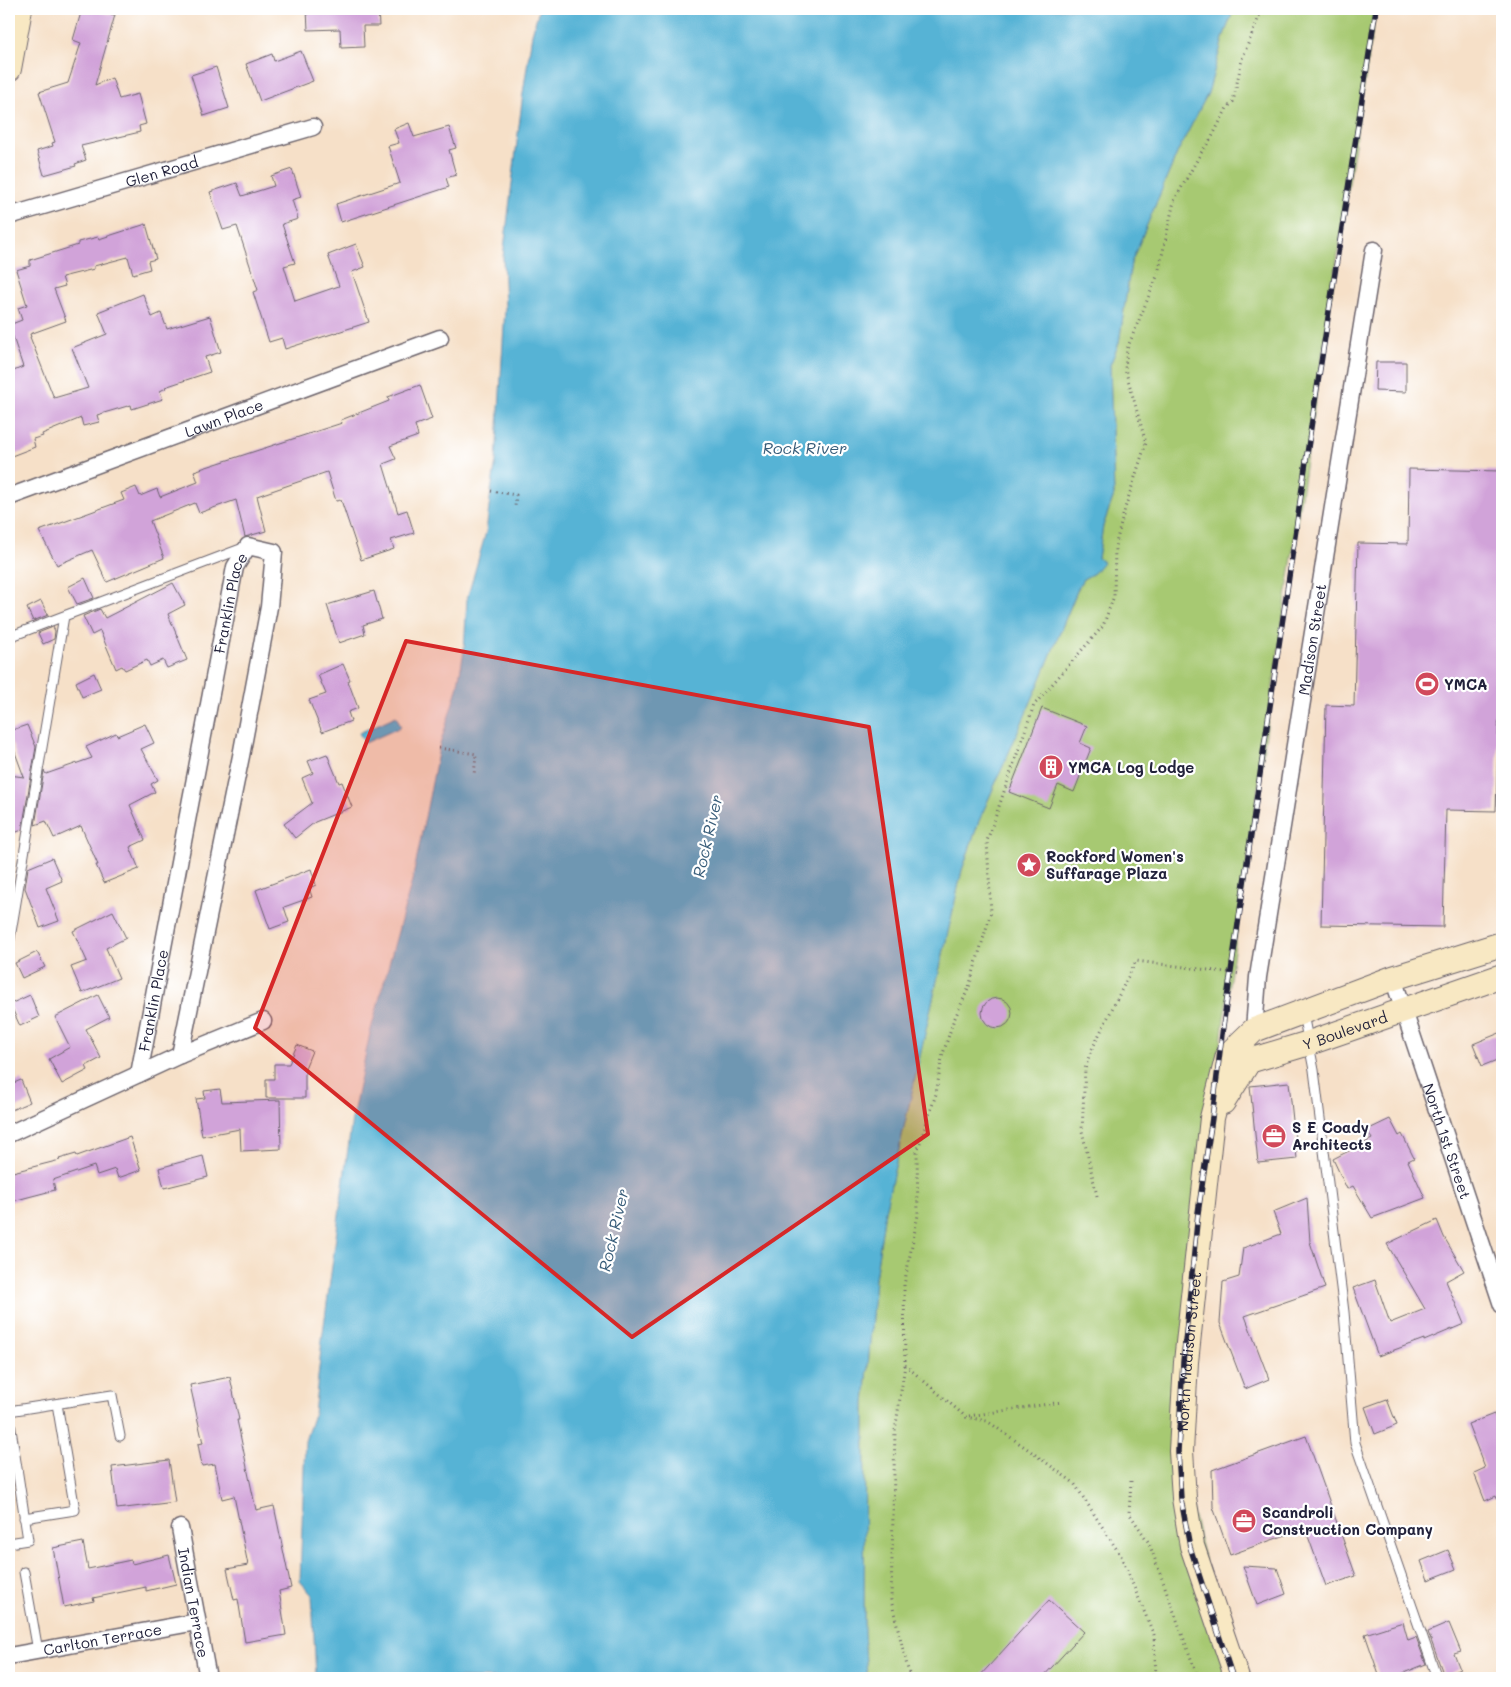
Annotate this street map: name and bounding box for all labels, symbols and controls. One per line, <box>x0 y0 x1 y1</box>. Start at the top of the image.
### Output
street label: Glen Road <box>123 151 200 191</box>
street label: Lawn Place <box>182 394 266 441</box>
water label: Rock River <box>763 437 847 458</box>
street label: Franklin Place <box>209 548 252 655</box>
street label: Madison Street <box>1293 582 1331 697</box>
sports icon: YMCA <box>1414 671 1440 697</box>
place label: YMCA <box>1444 674 1488 694</box>
building icon: YMCA Log Lodge <box>1038 754 1064 780</box>
place label: YMCA Log Lodge <box>1068 757 1194 777</box>
water label: Rock River <box>687 793 727 879</box>
place label: Rockford Women's Suffarage Plaza <box>1046 846 1184 883</box>
place icon: Rockford Women's Suffarage Plaza <box>1016 852 1042 878</box>
street label: Franklin Place <box>134 948 172 1053</box>
street label: Y Boulevard <box>1300 1007 1390 1054</box>
street label: North 1st Street <box>1419 1081 1476 1202</box>
place label: S E Coady Architects <box>1292 1117 1372 1154</box>
office icon: S E Coady Architects <box>1261 1123 1287 1149</box>
water label: Rock River <box>593 1187 633 1273</box>
street label: North Madison Street <box>1172 1271 1206 1432</box>
place label: Scandroli Construction Company <box>1262 1502 1433 1539</box>
office icon: Scandroli Construction Company <box>1231 1508 1257 1534</box>
street label: Indian Terrace <box>174 1546 214 1659</box>
street label: Carlton Terrace <box>42 1619 163 1660</box>

